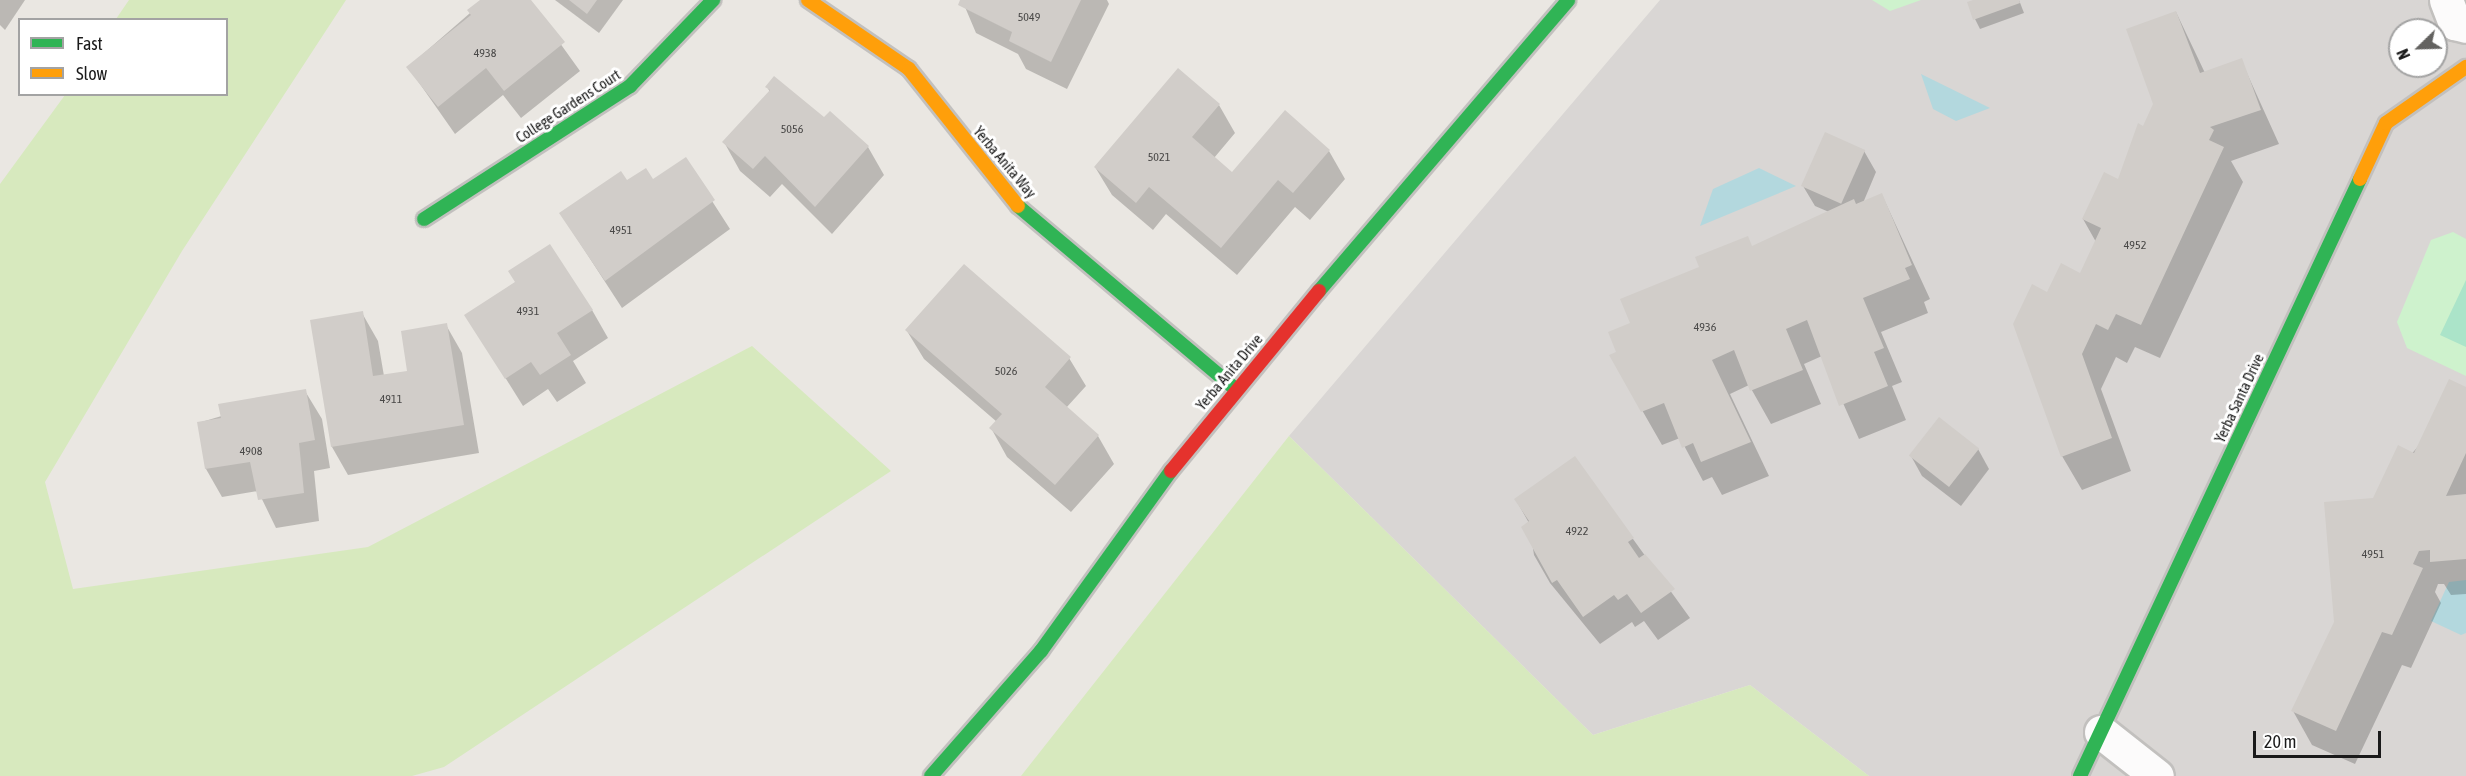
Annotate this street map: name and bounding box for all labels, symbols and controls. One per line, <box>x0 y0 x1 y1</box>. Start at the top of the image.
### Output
house number: 5049 <box>1018 11 1040 25</box>
legend <box>18 18 228 96</box>
north arrow <box>2388 18 2448 78</box>
text: Fast <box>76 33 103 54</box>
text: N <box>2393 46 2413 62</box>
house number: 4938 <box>474 47 496 61</box>
text: Slow <box>76 63 107 84</box>
street label: College Gardens Court <box>512 66 624 146</box>
street label: Yerba Anita Way <box>970 122 1040 202</box>
house number: 5056 <box>781 123 803 137</box>
house number: 5021 <box>1148 151 1170 165</box>
house number: 4951 <box>610 224 632 238</box>
house number: 4952 <box>2124 239 2146 253</box>
house number: 4931 <box>517 305 539 319</box>
house number: 4936 <box>1694 321 1716 335</box>
street label: Yerba Anita Drive <box>1192 330 1266 414</box>
street label: Yerba Santa Drive <box>2211 351 2267 445</box>
house number: 5026 <box>995 365 1017 379</box>
house number: 4911 <box>380 393 402 407</box>
house number: 4908 <box>240 445 262 459</box>
house number: 4922 <box>1566 525 1588 539</box>
house number: 4951 <box>2362 548 2384 562</box>
scale bar <box>2256 719 2384 757</box>
text: 20 m <box>2264 731 2296 752</box>

